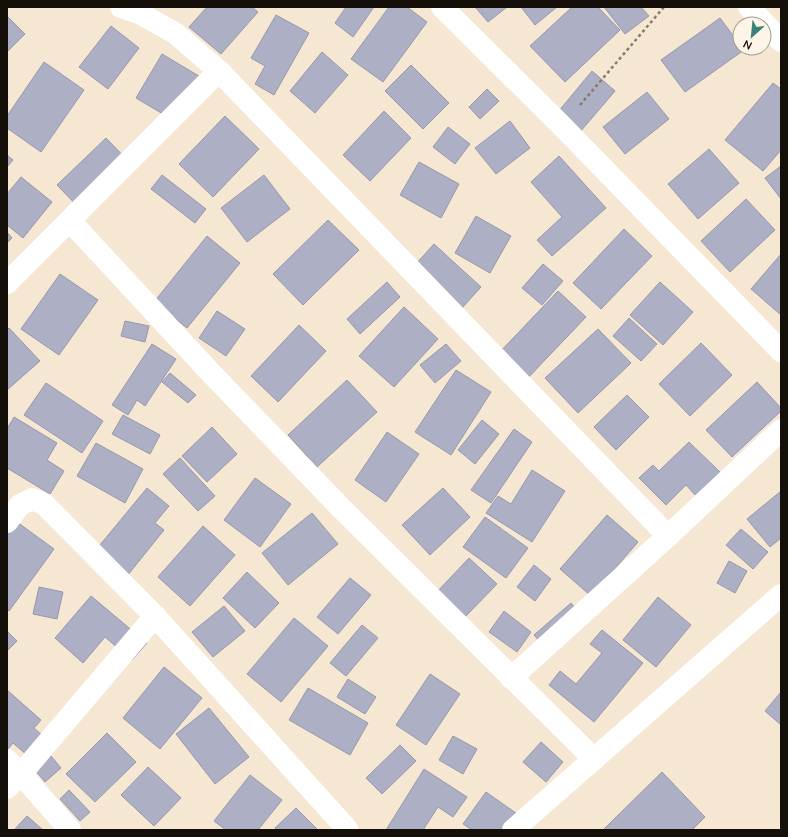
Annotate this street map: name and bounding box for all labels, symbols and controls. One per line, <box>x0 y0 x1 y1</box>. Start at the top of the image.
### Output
north arrow <box>732 16 772 56</box>
text: N <box>741 36 755 53</box>

